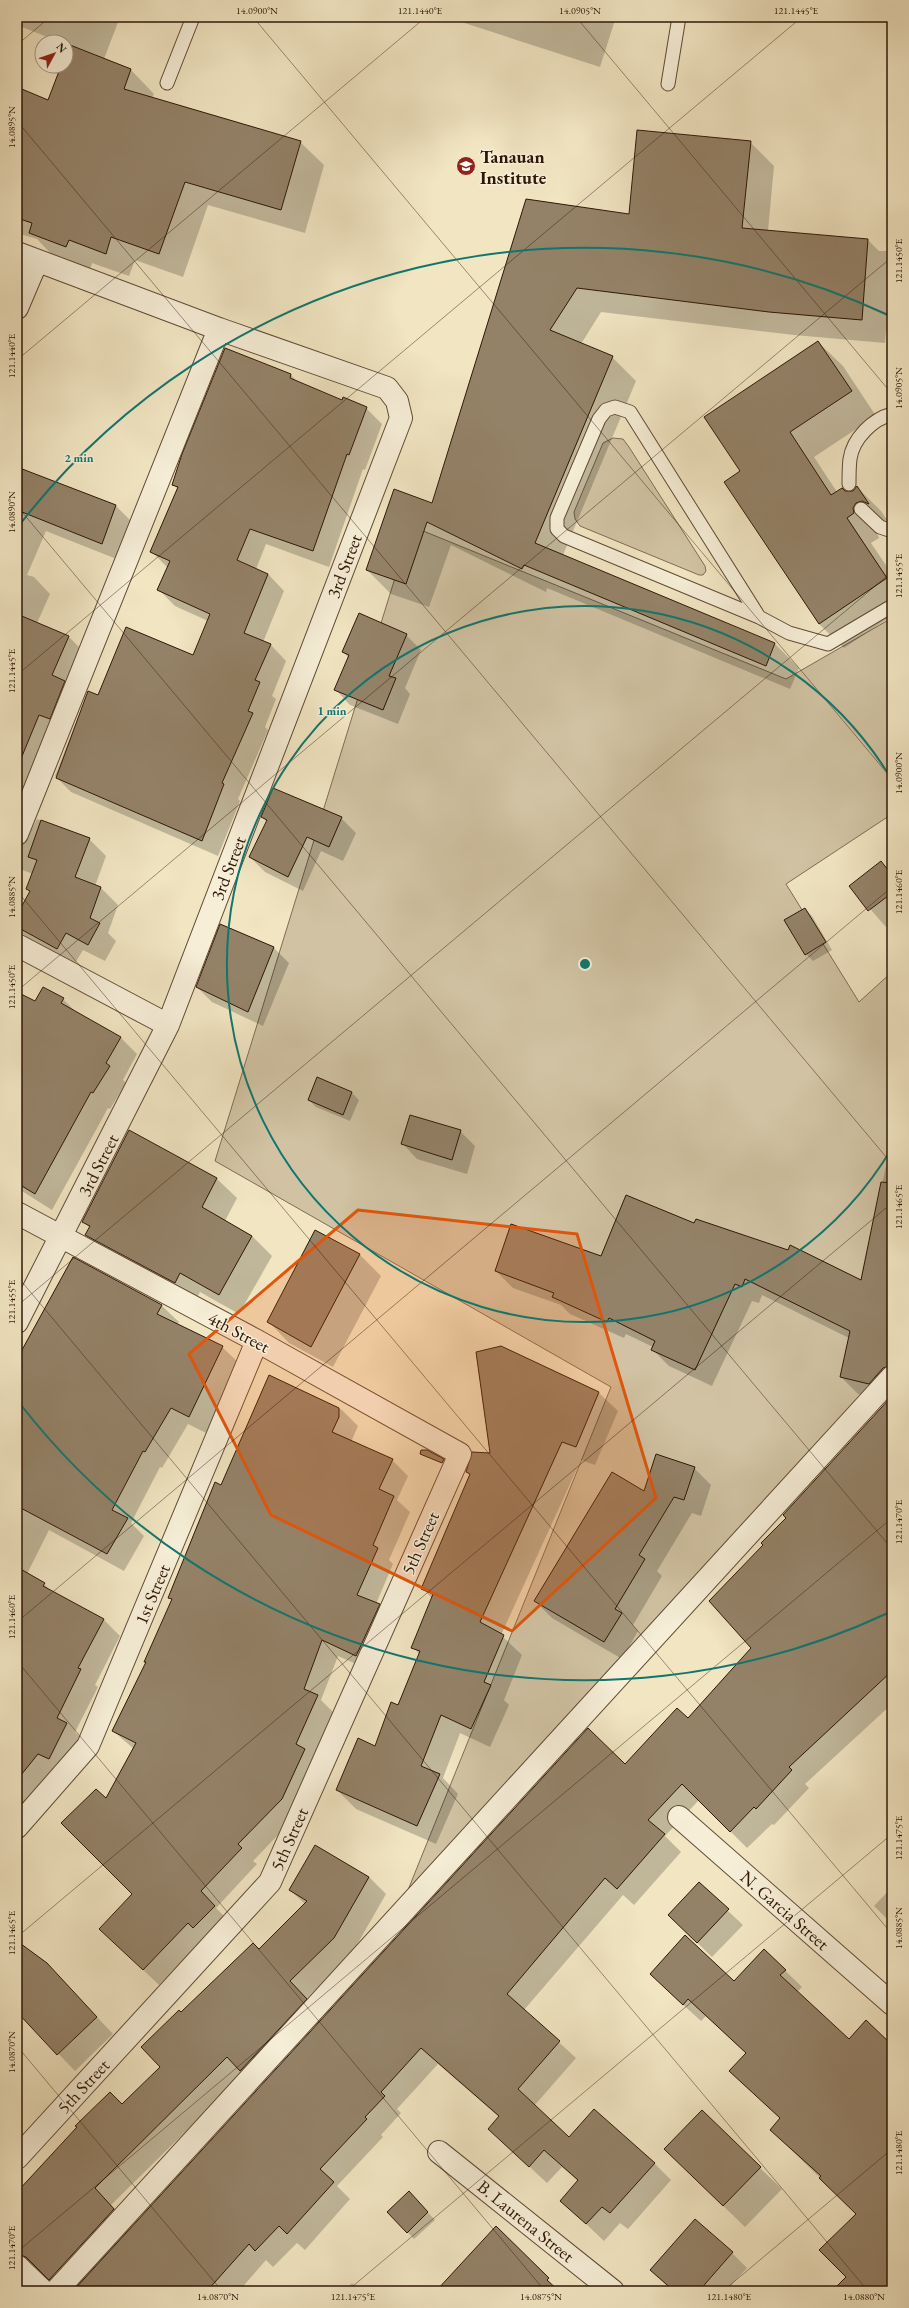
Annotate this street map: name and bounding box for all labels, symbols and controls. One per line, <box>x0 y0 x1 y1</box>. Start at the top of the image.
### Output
text: 14.0900°N <box>236 4 278 17</box>
text: 121.1440°E <box>398 4 443 17</box>
text: 14.0905°N <box>559 4 601 17</box>
text: 121.1445°E <box>774 4 819 17</box>
north arrow <box>34 34 74 74</box>
text: N <box>53 40 70 56</box>
text: 14.0895°N <box>5 106 18 148</box>
place label: Tanauan Institute <box>480 145 547 189</box>
school or university icon: Tanauan Institute <box>455 155 477 177</box>
text: 121.1450°E <box>892 238 905 283</box>
text: 121.1440°E <box>5 333 18 378</box>
text: 14.0905°N <box>892 367 905 409</box>
text: 2 min <box>64 450 94 466</box>
text: 14.0890°N <box>5 491 18 533</box>
street label: 3rd Street <box>321 530 367 601</box>
text: 121.1455°E <box>892 553 905 598</box>
text: 121.1445°E <box>5 648 18 693</box>
text: 1 min <box>317 703 347 719</box>
text: 14.0900°N <box>892 752 905 794</box>
street label: 3rd Street <box>205 832 251 903</box>
text: 121.1460°E <box>892 869 905 914</box>
text: 14.0885°N <box>5 876 18 918</box>
centre of rings <box>578 957 592 971</box>
text: 121.1450°E <box>5 964 18 1009</box>
street label: 3rd Street <box>73 1130 124 1200</box>
text: 121.1465°E <box>892 1184 905 1229</box>
text: 121.1455°E <box>5 1279 18 1324</box>
street label: 4th Street <box>204 1306 274 1358</box>
text: 121.1470°E <box>892 1499 905 1544</box>
street label: 5th Street <box>396 1508 444 1578</box>
street label: 1st Street <box>129 1560 175 1628</box>
text: 121.1460°E <box>5 1594 18 1639</box>
street label: 5th Street <box>265 1804 313 1874</box>
text: 121.1475°E <box>892 1815 905 1860</box>
street label: N. Garcia Street <box>736 1865 834 1955</box>
text: 14.0885°N <box>892 1907 905 1949</box>
text: 121.1465°E <box>5 1910 18 1955</box>
text: 14.0870°N <box>5 2031 18 2073</box>
street label: 5th Street <box>52 2054 114 2118</box>
text: 121.1480°E <box>892 2130 905 2175</box>
street label: B. Laurena Street <box>473 2175 579 2267</box>
text: 121.1470°E <box>5 2225 18 2270</box>
text: 14.0870°N <box>197 2290 239 2303</box>
text: 121.1475°E <box>331 2290 376 2303</box>
text: 14.0875°N <box>520 2290 562 2303</box>
text: 121.1480°E <box>707 2290 752 2303</box>
text: 14.0880°N <box>843 2290 885 2303</box>

